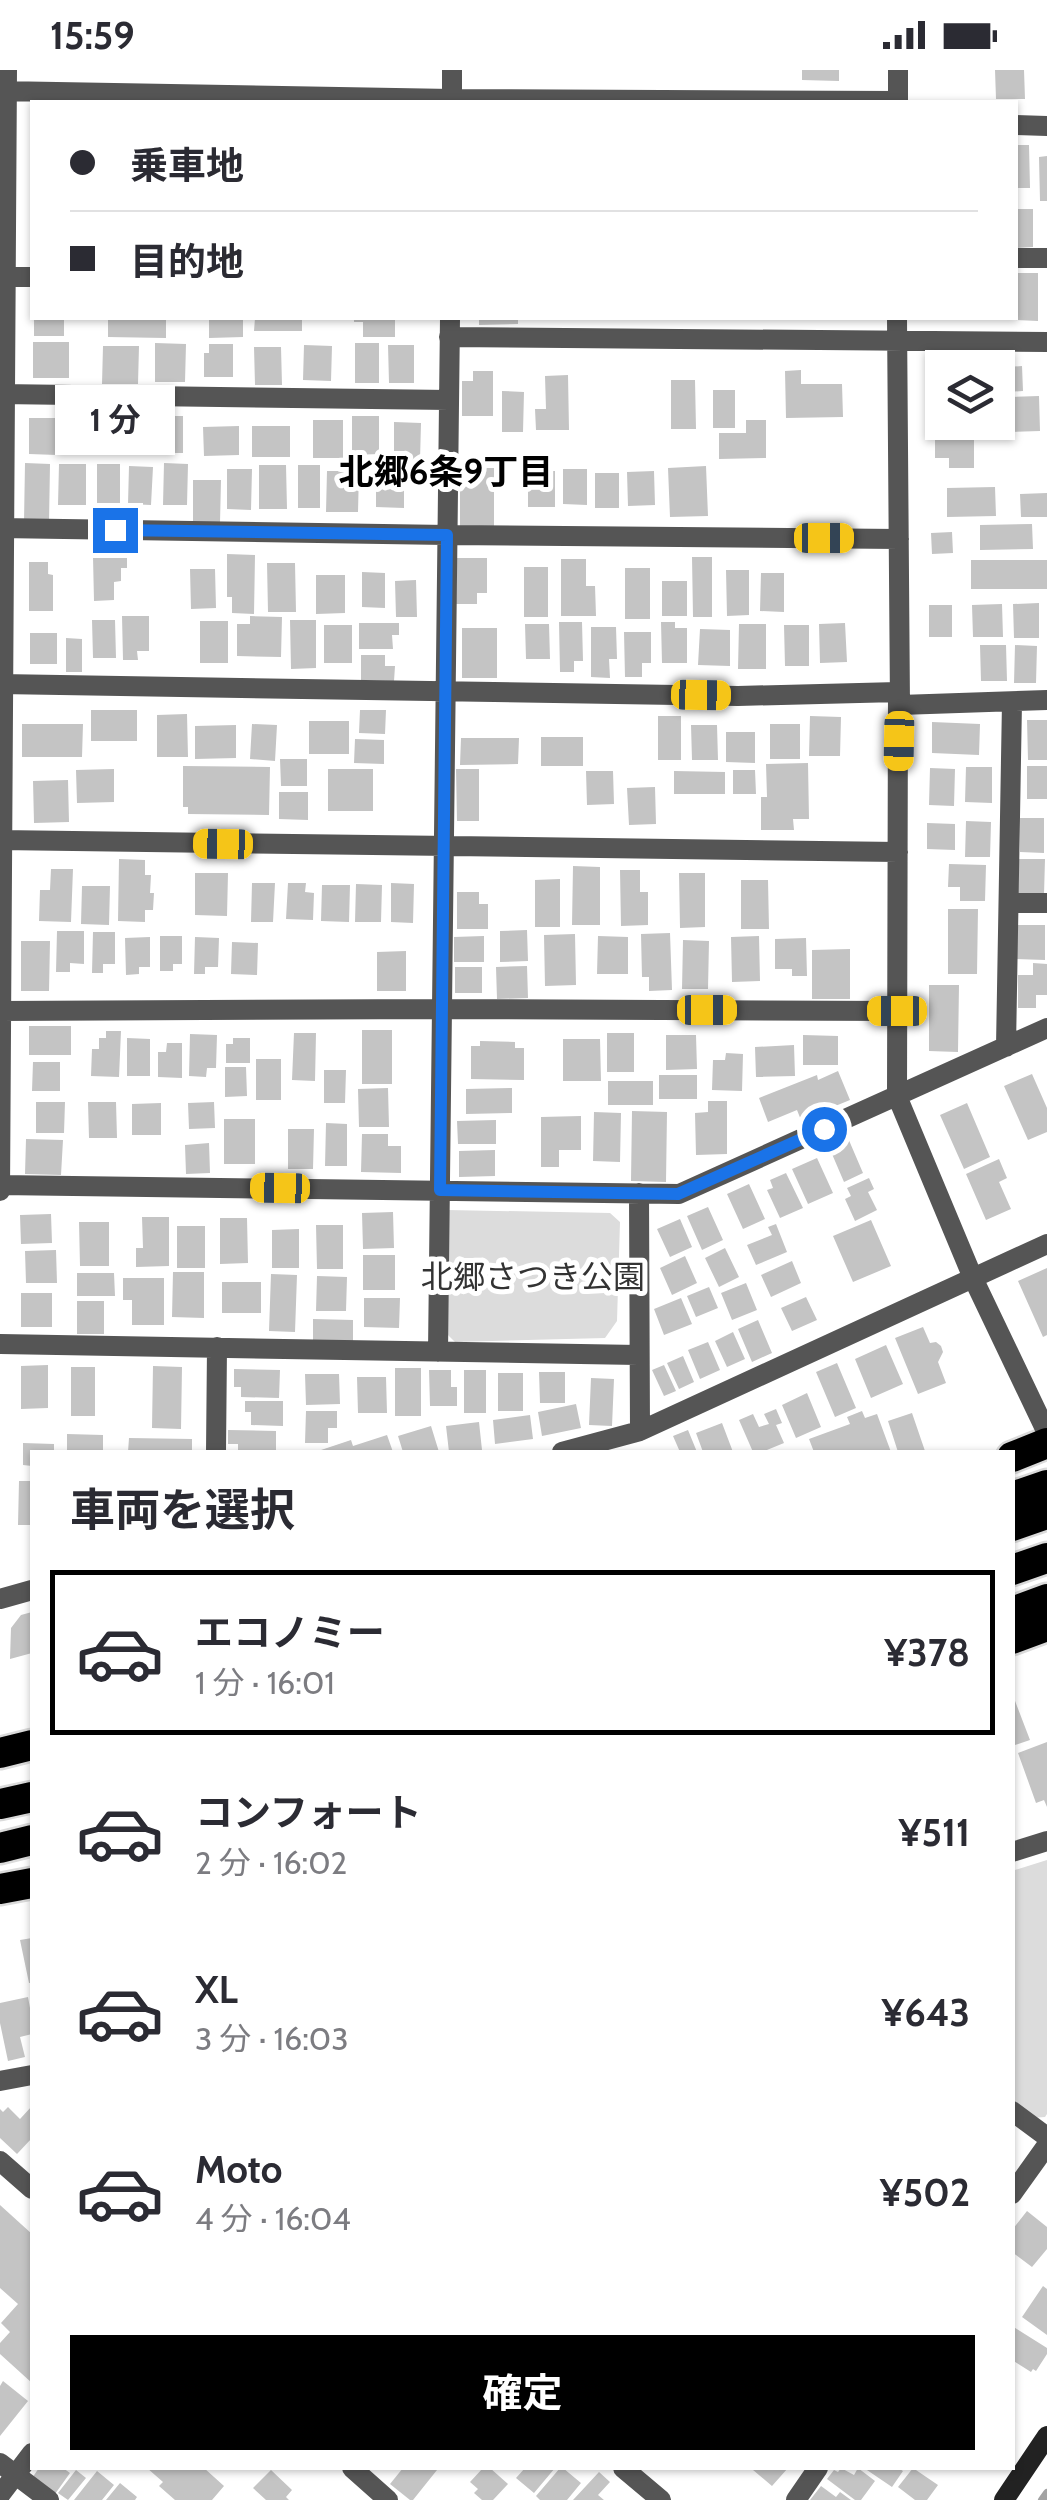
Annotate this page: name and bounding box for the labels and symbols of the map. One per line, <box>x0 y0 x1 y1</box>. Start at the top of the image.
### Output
callout: 1 分 <box>55 385 175 455</box>
district label: 北郷6条9丁目 <box>339 450 553 493</box>
route end <box>93 508 138 553</box>
car <box>794 523 854 553</box>
car <box>671 679 731 711</box>
car <box>883 711 915 771</box>
car <box>193 828 253 860</box>
car <box>677 995 737 1025</box>
car <box>867 996 927 1026</box>
route start <box>802 1107 847 1152</box>
car <box>250 1172 310 1204</box>
park label: 北郷さつき公園 <box>421 1257 645 1296</box>

